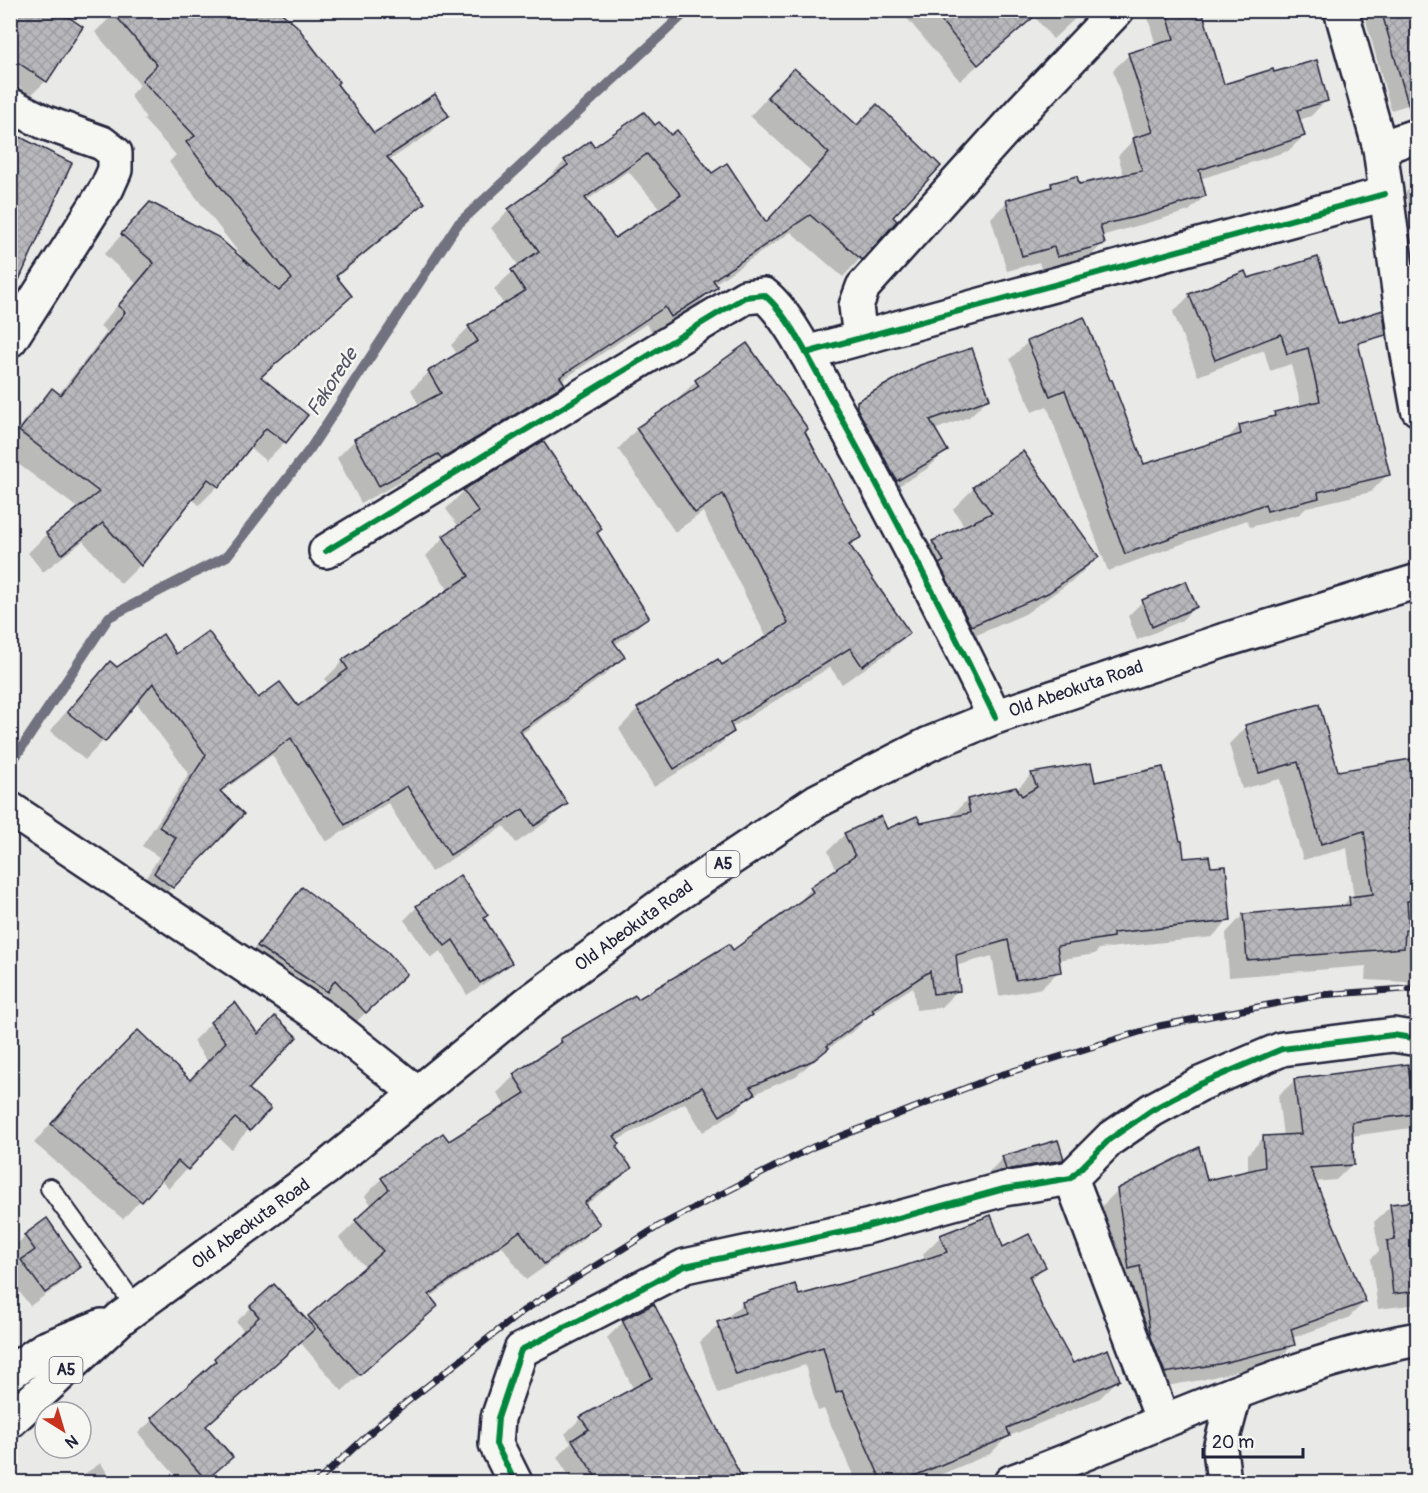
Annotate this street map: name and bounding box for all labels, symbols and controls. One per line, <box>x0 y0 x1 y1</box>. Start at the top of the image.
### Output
water label: Fakorede <box>301 342 364 421</box>
street label: Old Abeokuta Road <box>1006 655 1146 723</box>
road number: A5 <box>706 851 740 877</box>
street label: Old Abeokuta Road <box>570 875 698 977</box>
street label: Old Abeokuta Road <box>187 1173 315 1275</box>
road number: A5 <box>50 1357 82 1383</box>
north arrow <box>33 1400 93 1460</box>
scale bar <box>1203 1421 1304 1459</box>
text: N <box>61 1430 82 1453</box>
text: 20 m <box>1212 1431 1254 1454</box>

